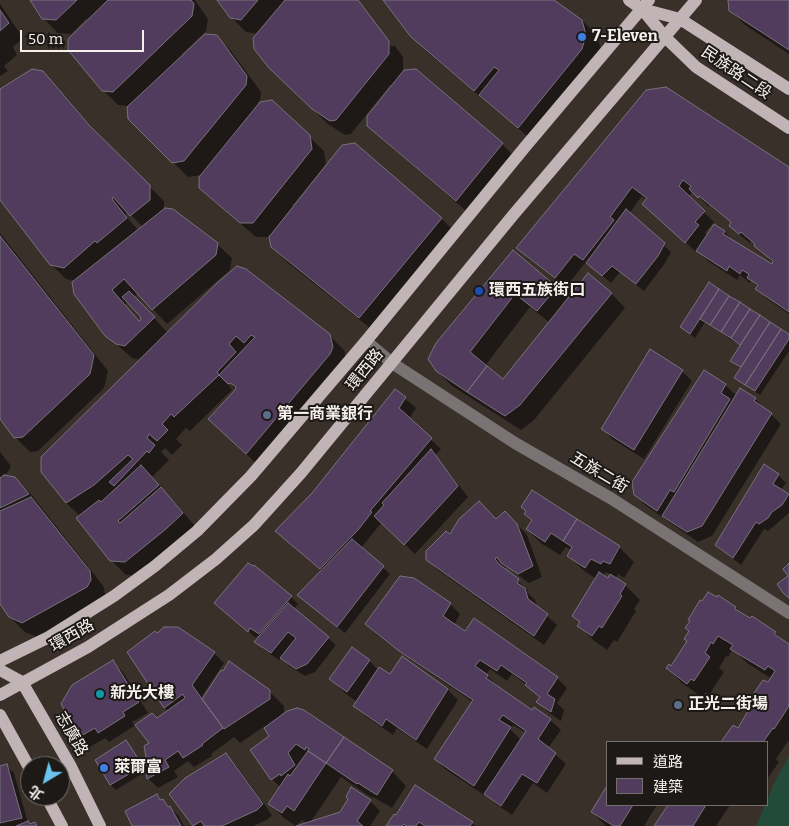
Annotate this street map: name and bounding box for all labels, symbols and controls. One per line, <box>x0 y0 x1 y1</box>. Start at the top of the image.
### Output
scale bar <box>22 20 146 52</box>
place label: 7-Eleven <box>592 27 658 47</box>
text: 50 m <box>28 30 63 48</box>
marker: 7-Eleven <box>576 31 588 43</box>
street label: 民族路二段 <box>697 43 775 103</box>
place label: 環西五族街口 <box>489 281 585 301</box>
marker: 環西五族街口 <box>473 285 485 297</box>
street label: 環西路 <box>342 345 388 395</box>
place label: 第一商業銀行 <box>277 405 373 425</box>
marker: 第一商業銀行 <box>261 409 273 421</box>
street label: 五族二街 <box>567 448 631 498</box>
street label: 環西路 <box>46 616 98 656</box>
place label: 新光大樓 <box>110 684 174 704</box>
marker: 新光大樓 <box>94 688 106 700</box>
place label: 正光二街場 <box>688 695 768 715</box>
marker: 正光二街場 <box>672 699 684 711</box>
street label: 志廣路 <box>51 708 91 760</box>
legend <box>606 741 769 806</box>
text: 道路 <box>653 753 683 771</box>
north arrow <box>20 756 70 806</box>
place label: 萊爾富 <box>114 758 162 778</box>
marker: 萊爾富 <box>98 762 110 774</box>
text: 建築 <box>653 778 683 796</box>
text: 北 <box>26 782 47 804</box>

